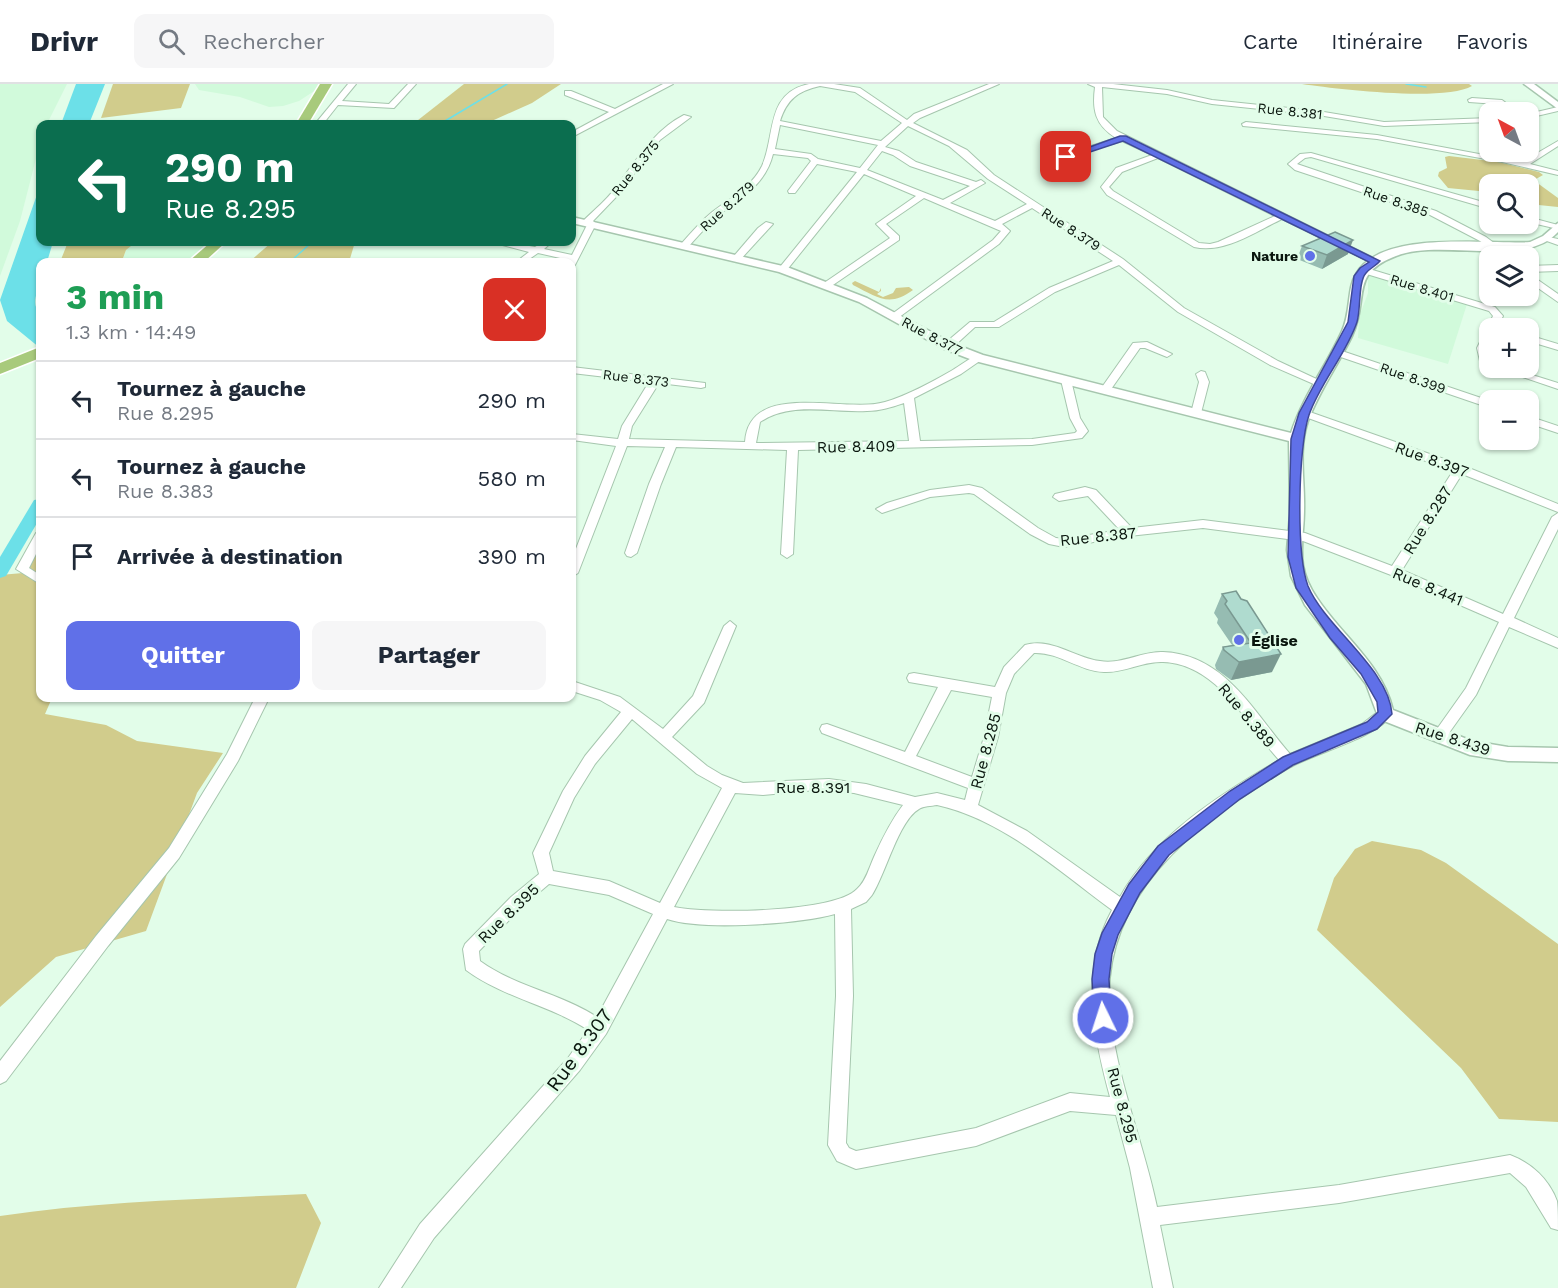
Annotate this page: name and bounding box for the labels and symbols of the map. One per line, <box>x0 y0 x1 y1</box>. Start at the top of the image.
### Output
street label: Rue 8.381 <box>1257 100 1323 122</box>
north arrow <box>1479 102 1539 162</box>
pin <box>1040 131 1091 182</box>
street label: Rue 8.375 <box>608 137 662 199</box>
street label: Rue 8.279 <box>697 178 757 234</box>
street label: Rue 8.385 <box>1361 182 1431 220</box>
street label: Rue 8.379 <box>1039 204 1103 254</box>
place label: Nature <box>1251 248 1298 264</box>
marker: Nature <box>1303 249 1317 263</box>
street label: Rue 8.401 <box>1388 271 1456 305</box>
street label: Rue 8.377 <box>899 313 965 359</box>
street label: Rue 8.399 <box>1378 359 1448 397</box>
street label: Rue 8.373 <box>602 366 670 390</box>
street label: Rue 8.409 <box>817 436 895 457</box>
street label: Rue 8.397 <box>1392 437 1471 482</box>
street label: Rue 8.287 <box>1399 483 1456 558</box>
street label: Rue 8.387 <box>1059 523 1137 550</box>
street label: Rue 8.441 <box>1390 563 1466 610</box>
place label: Église <box>1251 631 1298 650</box>
marker: Église <box>1232 633 1246 647</box>
street label: Rue 8.389 <box>1214 679 1279 751</box>
street label: Rue 8.285 <box>966 711 1005 791</box>
street label: Rue 8.439 <box>1413 717 1493 760</box>
street label: Rue 8.391 <box>776 778 850 797</box>
street label: Rue 8.395 <box>474 880 543 947</box>
position arrow <box>1071 986 1135 1050</box>
street label: Rue 8.307 <box>541 1004 617 1096</box>
street label: Rue 8.295 <box>1103 1065 1142 1145</box>

